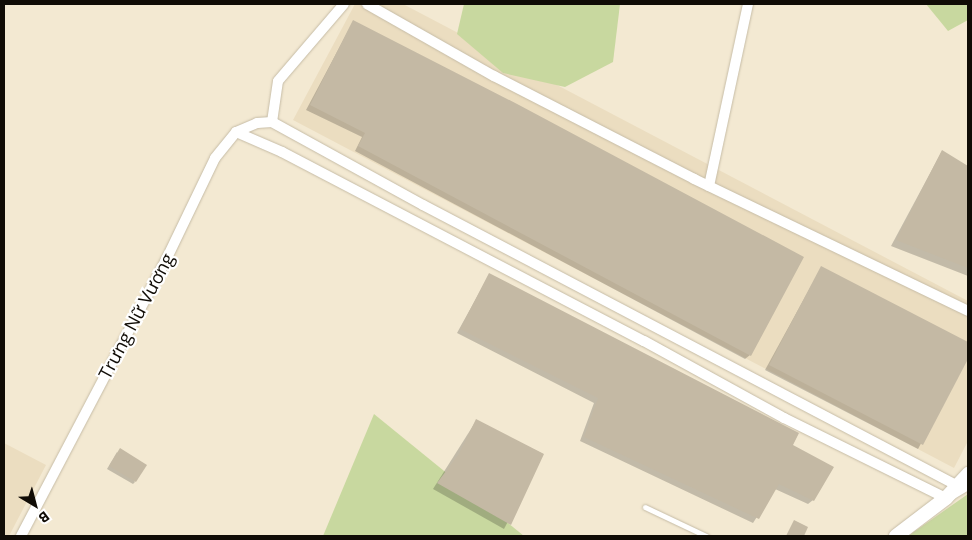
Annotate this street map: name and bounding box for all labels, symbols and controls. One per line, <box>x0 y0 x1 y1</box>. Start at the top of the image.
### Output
street label: Trưng Nữ Vương <box>94 249 178 383</box>
north arrow <box>10 480 60 530</box>
text: B <box>35 507 54 528</box>

